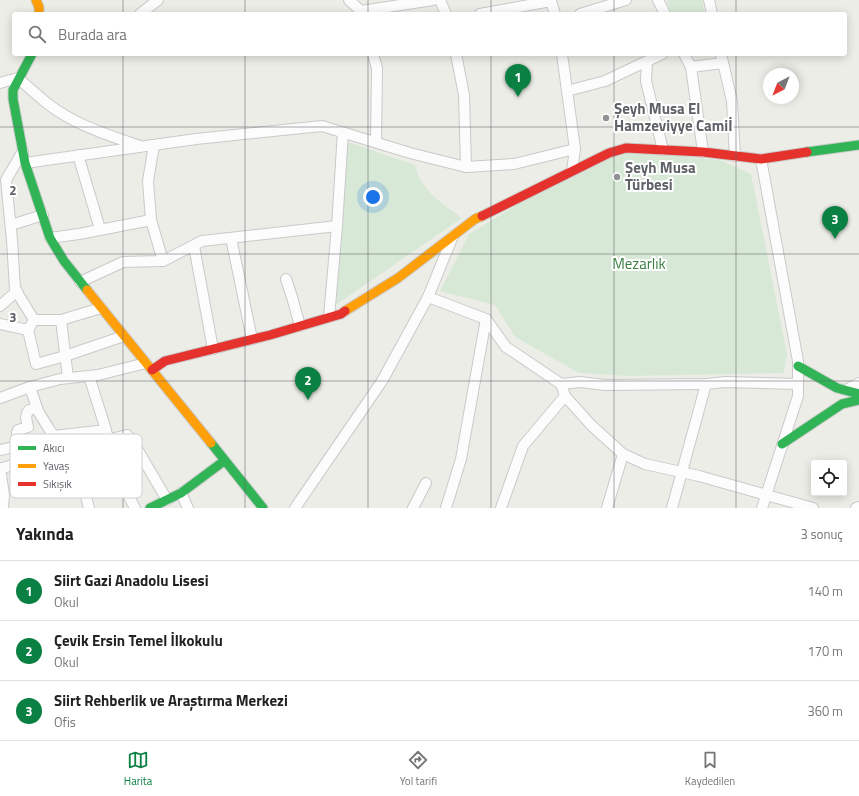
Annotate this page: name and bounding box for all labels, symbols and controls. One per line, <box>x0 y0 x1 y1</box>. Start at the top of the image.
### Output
search box <box>12 12 847 56</box>
icon: search <box>26 23 48 45</box>
text: Burada ara <box>58 23 127 46</box>
pin: 1 <box>505 64 531 97</box>
north arrow <box>763 68 799 104</box>
place label: Şeyh Musa El Hamzeviyye Camiİ <box>614 97 733 137</box>
marker: Şeyh Musa El Hamzeviyye Camiİ <box>601 113 611 123</box>
place label: Şeyh Musa Türbesi <box>625 156 696 196</box>
marker: Şeyh Musa Türbesi <box>612 172 622 182</box>
text: 2 <box>9 180 17 200</box>
your location <box>363 187 383 207</box>
pin: 3 <box>822 206 848 239</box>
park label: Mezarlık <box>612 252 666 275</box>
text: 3 <box>9 307 17 327</box>
pin: 2 <box>295 367 321 400</box>
legend <box>10 434 142 498</box>
text: Akıcı <box>43 440 64 456</box>
text: Yavaş <box>43 458 70 474</box>
map controls <box>811 460 847 496</box>
button: locate <box>811 460 847 496</box>
text: Sıkışık <box>43 476 73 492</box>
text: Yakında <box>16 521 74 547</box>
text: 3 sonuç <box>800 524 843 544</box>
text: Siirt Gazi Anadolu Lisesi <box>54 569 209 592</box>
text: 1 <box>25 581 33 601</box>
text: 140 m <box>807 581 843 601</box>
text: Okul <box>54 592 79 612</box>
text: Çevik Ersin Temel İlkokulu <box>54 629 223 652</box>
text: 2 <box>25 641 33 661</box>
text: 170 m <box>807 641 843 661</box>
text: Okul <box>54 652 79 672</box>
text: Siirt Rehberlik ve Araştırma Merkezi <box>54 689 288 712</box>
text: 3 <box>25 701 33 721</box>
text: 360 m <box>807 701 843 721</box>
text: Ofis <box>54 712 76 732</box>
tab: Harita <box>124 749 152 789</box>
tab: Yol tarifi <box>400 749 437 789</box>
tab: Kaydedilen <box>685 749 735 789</box>

